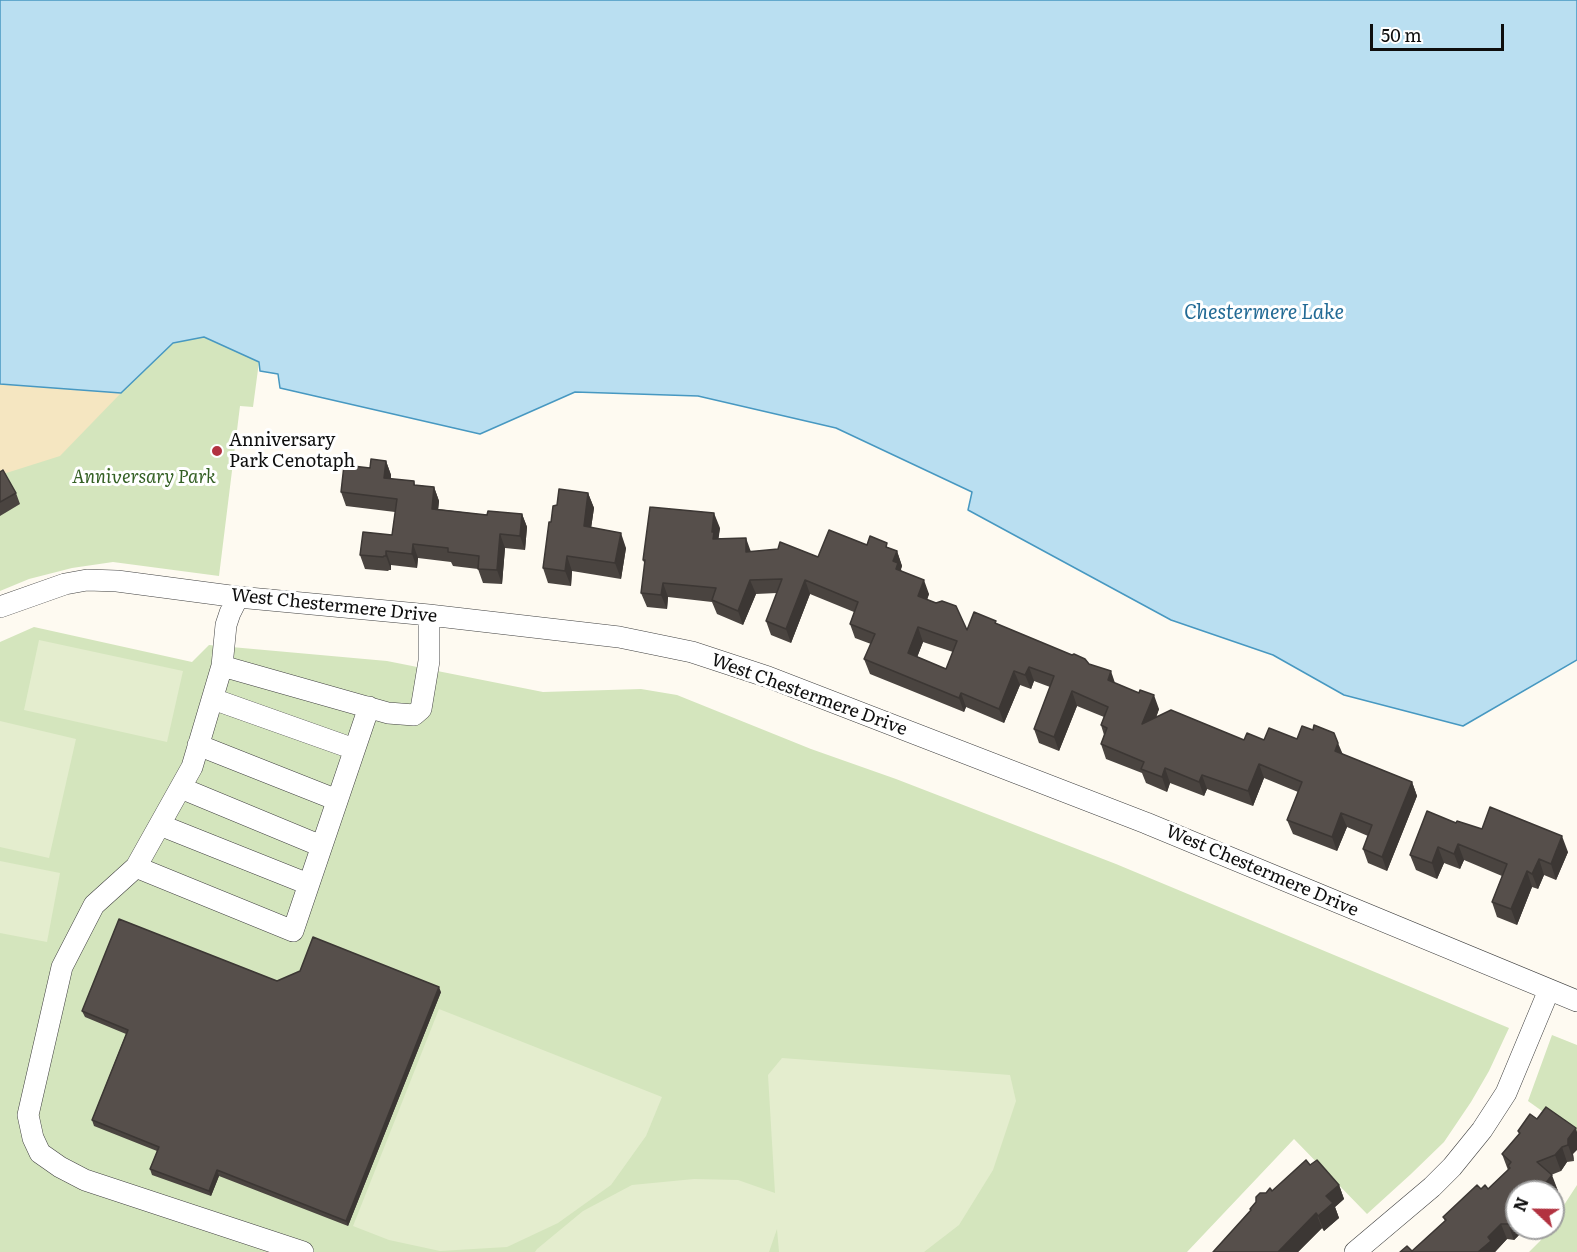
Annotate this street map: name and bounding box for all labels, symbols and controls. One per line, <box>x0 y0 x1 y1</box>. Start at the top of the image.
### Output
scale bar <box>1373 12 1506 50</box>
text: 50 m <box>1381 21 1422 48</box>
water label: Chestermere Lake <box>1184 301 1344 325</box>
place label: Anniversary Park Cenotaph <box>229 430 355 472</box>
marker: Anniversary Park Cenotaph <box>210 444 224 458</box>
park label: Anniversary Park <box>72 467 216 489</box>
street label: West Chestermere Drive <box>230 584 438 628</box>
street label: West Chestermere Drive <box>708 649 910 741</box>
street label: West Chestermere Drive <box>1162 821 1362 921</box>
north arrow <box>1505 1180 1565 1240</box>
text: N <box>1507 1193 1534 1215</box>

